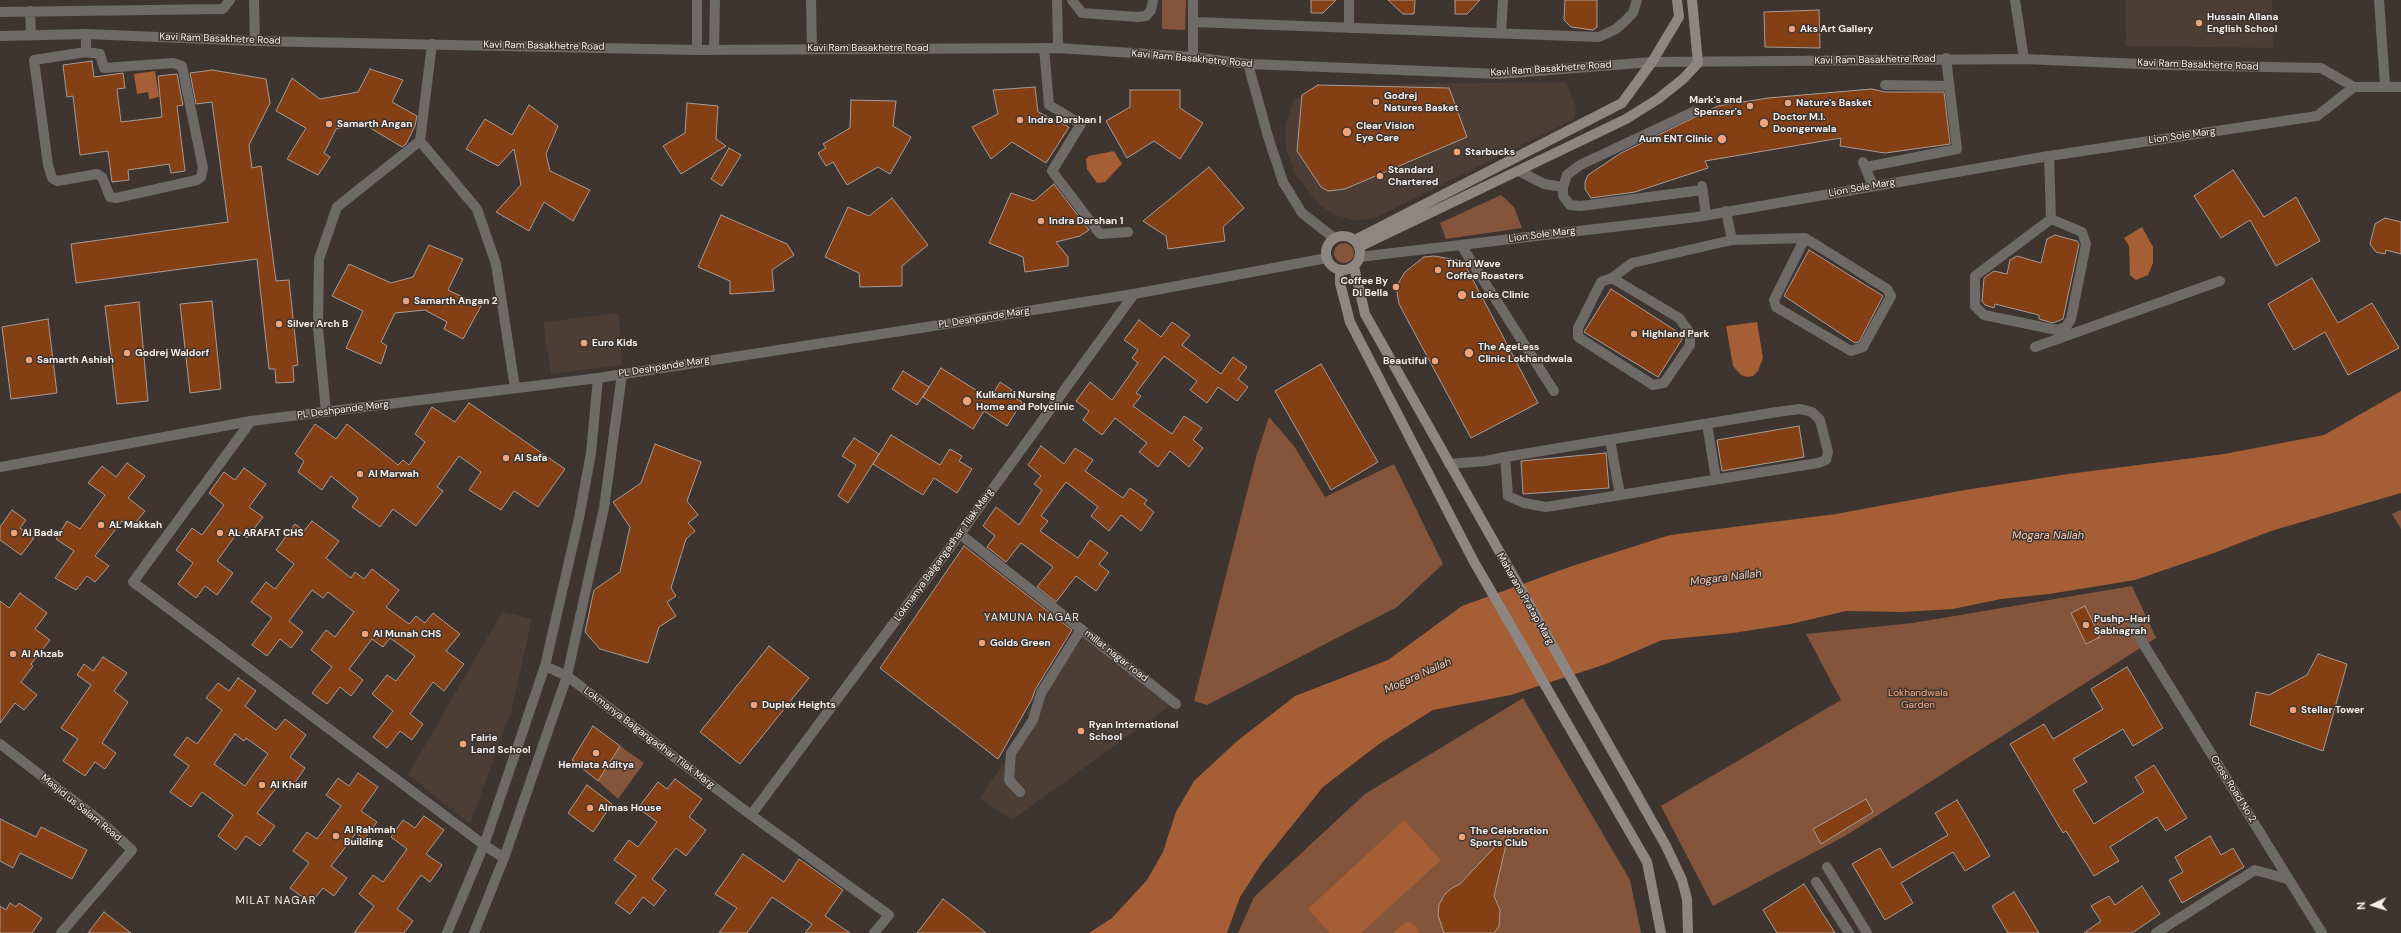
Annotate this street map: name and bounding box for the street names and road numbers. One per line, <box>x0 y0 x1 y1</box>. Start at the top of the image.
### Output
street label: Kavi Ram Basakhetre Road <box>159 31 281 47</box>
street label: Kavi Ram Basakhetre Road <box>483 39 605 53</box>
street label: Kavi Ram Basakhetre Road <box>807 42 929 54</box>
street label: Kavi Ram Basakhetre Road <box>1131 48 1253 70</box>
street label: Kavi Ram Basakhetre Road <box>1814 53 1936 67</box>
street label: Kavi Ram Basakhetre Road <box>2137 57 2259 73</box>
street label: Kavi Ram Basakhetre Road <box>1490 59 1612 79</box>
street label: Lion Sole Marg <box>2148 125 2216 147</box>
street label: Lion Sole Marg <box>1828 176 1896 200</box>
street label: Lion Sole Marg <box>1508 225 1576 245</box>
street label: PL Deshpande Marg <box>938 305 1030 331</box>
street label: PL Deshpande Marg <box>618 354 710 380</box>
street label: PL Deshpande Marg <box>297 398 389 422</box>
street label: Lokmanya Balgangadhar Tilak Marg <box>892 486 996 624</box>
street label: Maharana Pratap Marg <box>1494 551 1556 647</box>
street label: millat nagar road <box>1082 627 1150 685</box>
street label: Lokmanya Balgangadhar Tilak Marg <box>581 685 717 791</box>
street label: Cross Road No 2 <box>2208 753 2258 825</box>
street label: Masjid us Salam Road <box>38 772 124 844</box>

